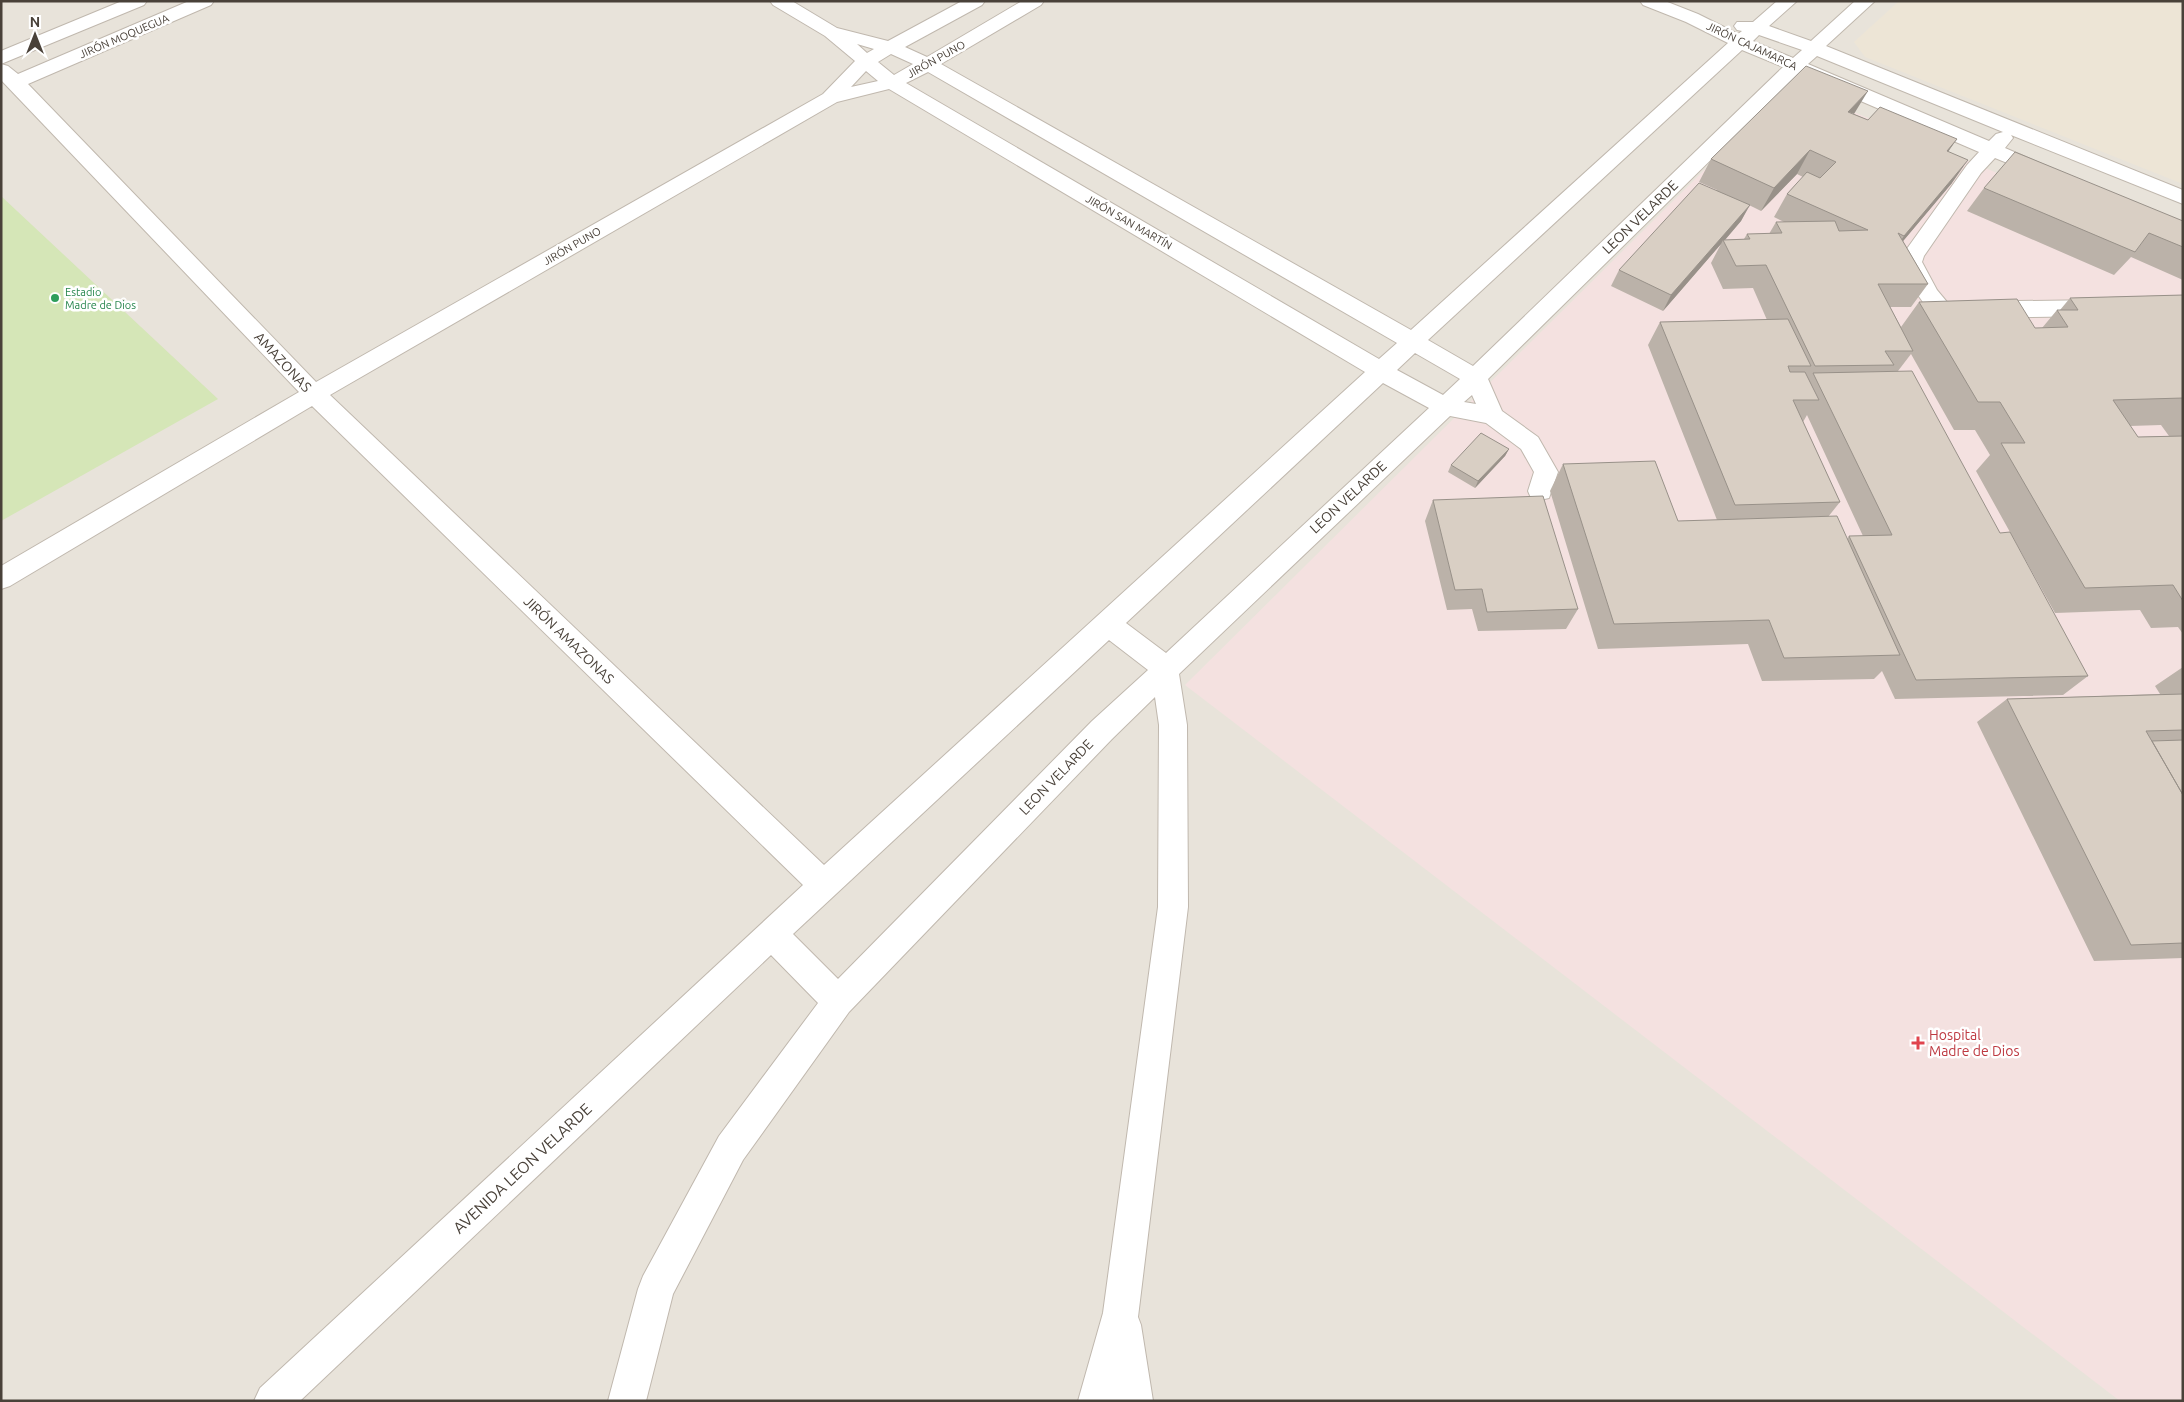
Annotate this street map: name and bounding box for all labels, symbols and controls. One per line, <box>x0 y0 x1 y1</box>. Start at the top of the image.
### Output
north arrow <box>10 10 60 60</box>
street label: JIRÓN MOQUEGUA <box>77 10 171 60</box>
text: N <box>30 14 40 30</box>
street label: JIRÓN CAJAMARCA <box>1705 19 1800 73</box>
street label: JIRÓN PUNO <box>904 37 967 80</box>
street label: LEON VELARDE <box>1599 177 1681 257</box>
street label: JIRÓN SAN MARTÍN <box>1084 192 1175 252</box>
street label: JIRÓN PUNO <box>541 224 603 267</box>
place label: Estadio Madre de Dios <box>65 286 136 311</box>
marker: Estadio Madre de Dios <box>49 292 61 304</box>
street label: AMAZONAS <box>251 329 315 395</box>
street label: LEON VELARDE <box>1306 457 1390 536</box>
street label: JIRÓN AMAZONAS <box>521 592 618 687</box>
street label: LEON VELARDE <box>1016 736 1096 818</box>
place label: Hospital Madre de Dios <box>1929 1027 2019 1059</box>
marker: Hospital Madre de Dios <box>1911 1036 1925 1050</box>
street label: AVENIDA LEON VELARDE <box>449 1099 595 1237</box>

